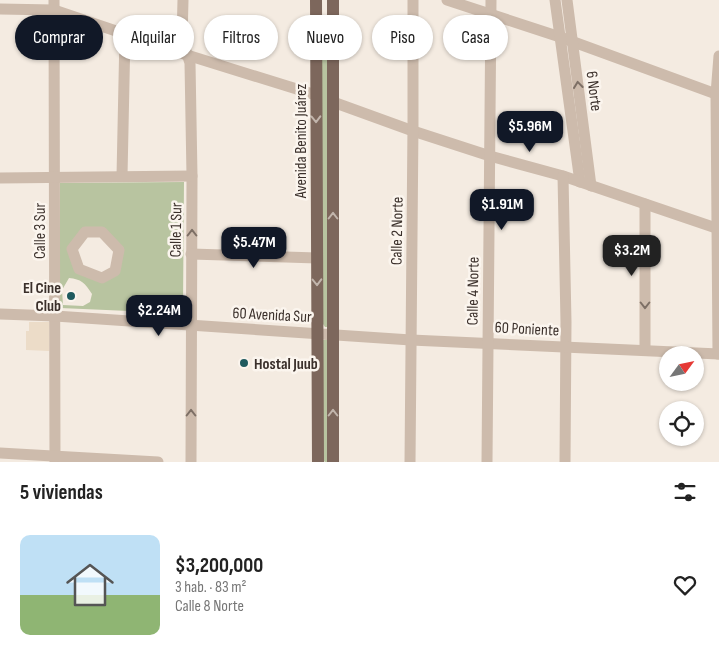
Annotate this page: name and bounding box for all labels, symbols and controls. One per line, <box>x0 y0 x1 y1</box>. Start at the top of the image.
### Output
chip: Comprar <box>15 15 103 60</box>
chip: Alquilar <box>113 15 194 60</box>
chip: Filtros <box>204 15 278 60</box>
chip: Nuevo <box>288 15 362 60</box>
chip: Piso <box>372 15 433 60</box>
chip: Casa <box>443 15 508 60</box>
street label: 6 Norte <box>582 70 605 112</box>
one-way arrow <box>573 81 584 89</box>
street label: Avenida Benito Juárez <box>292 84 311 199</box>
pin: $5.96M <box>489 110 571 153</box>
one-way arrow <box>311 116 321 124</box>
text: $5.96M <box>508 117 552 136</box>
pin: $1.91M <box>461 188 543 231</box>
text: $1.91M <box>481 195 523 214</box>
street label: Calle 2 Norte <box>387 197 408 265</box>
street label: Calle 1 Sur <box>167 202 186 258</box>
street label: Calle 3 Sur <box>31 203 50 259</box>
one-way arrow <box>328 212 338 220</box>
pin: $5.47M <box>213 226 295 269</box>
one-way arrow <box>187 229 197 237</box>
text: $5.47M <box>232 233 276 252</box>
pin: $3.2M <box>597 234 667 277</box>
text: $3.2M <box>614 241 650 260</box>
street label: Calle 4 Norte <box>463 257 484 325</box>
one-way arrow <box>312 278 322 286</box>
place label: El Cine Club <box>23 279 61 316</box>
marker: El Cine Club <box>65 290 77 302</box>
pin: $2.24M <box>118 294 200 337</box>
text: $2.24M <box>137 301 181 320</box>
one-way arrow <box>640 302 650 309</box>
street label: 60 Avenida Sur <box>232 304 312 327</box>
street label: 60 Poniente <box>494 318 560 341</box>
north arrow <box>659 346 704 391</box>
map controls <box>659 346 704 446</box>
place label: Hostal Juub <box>254 355 318 374</box>
marker: Hostal Juub <box>238 357 250 369</box>
button: locate <box>659 401 704 446</box>
one-way arrow <box>186 409 196 417</box>
one-way arrow <box>328 409 338 417</box>
icon: filters <box>671 478 699 506</box>
text: 5 viviendas <box>20 480 103 505</box>
text: $3,200,000 <box>175 553 263 578</box>
icon: home <box>60 555 120 615</box>
icon: heart <box>671 571 699 599</box>
text: 3 hab. · 83 m² <box>175 578 247 597</box>
text: Calle 8 Norte <box>175 597 244 616</box>

